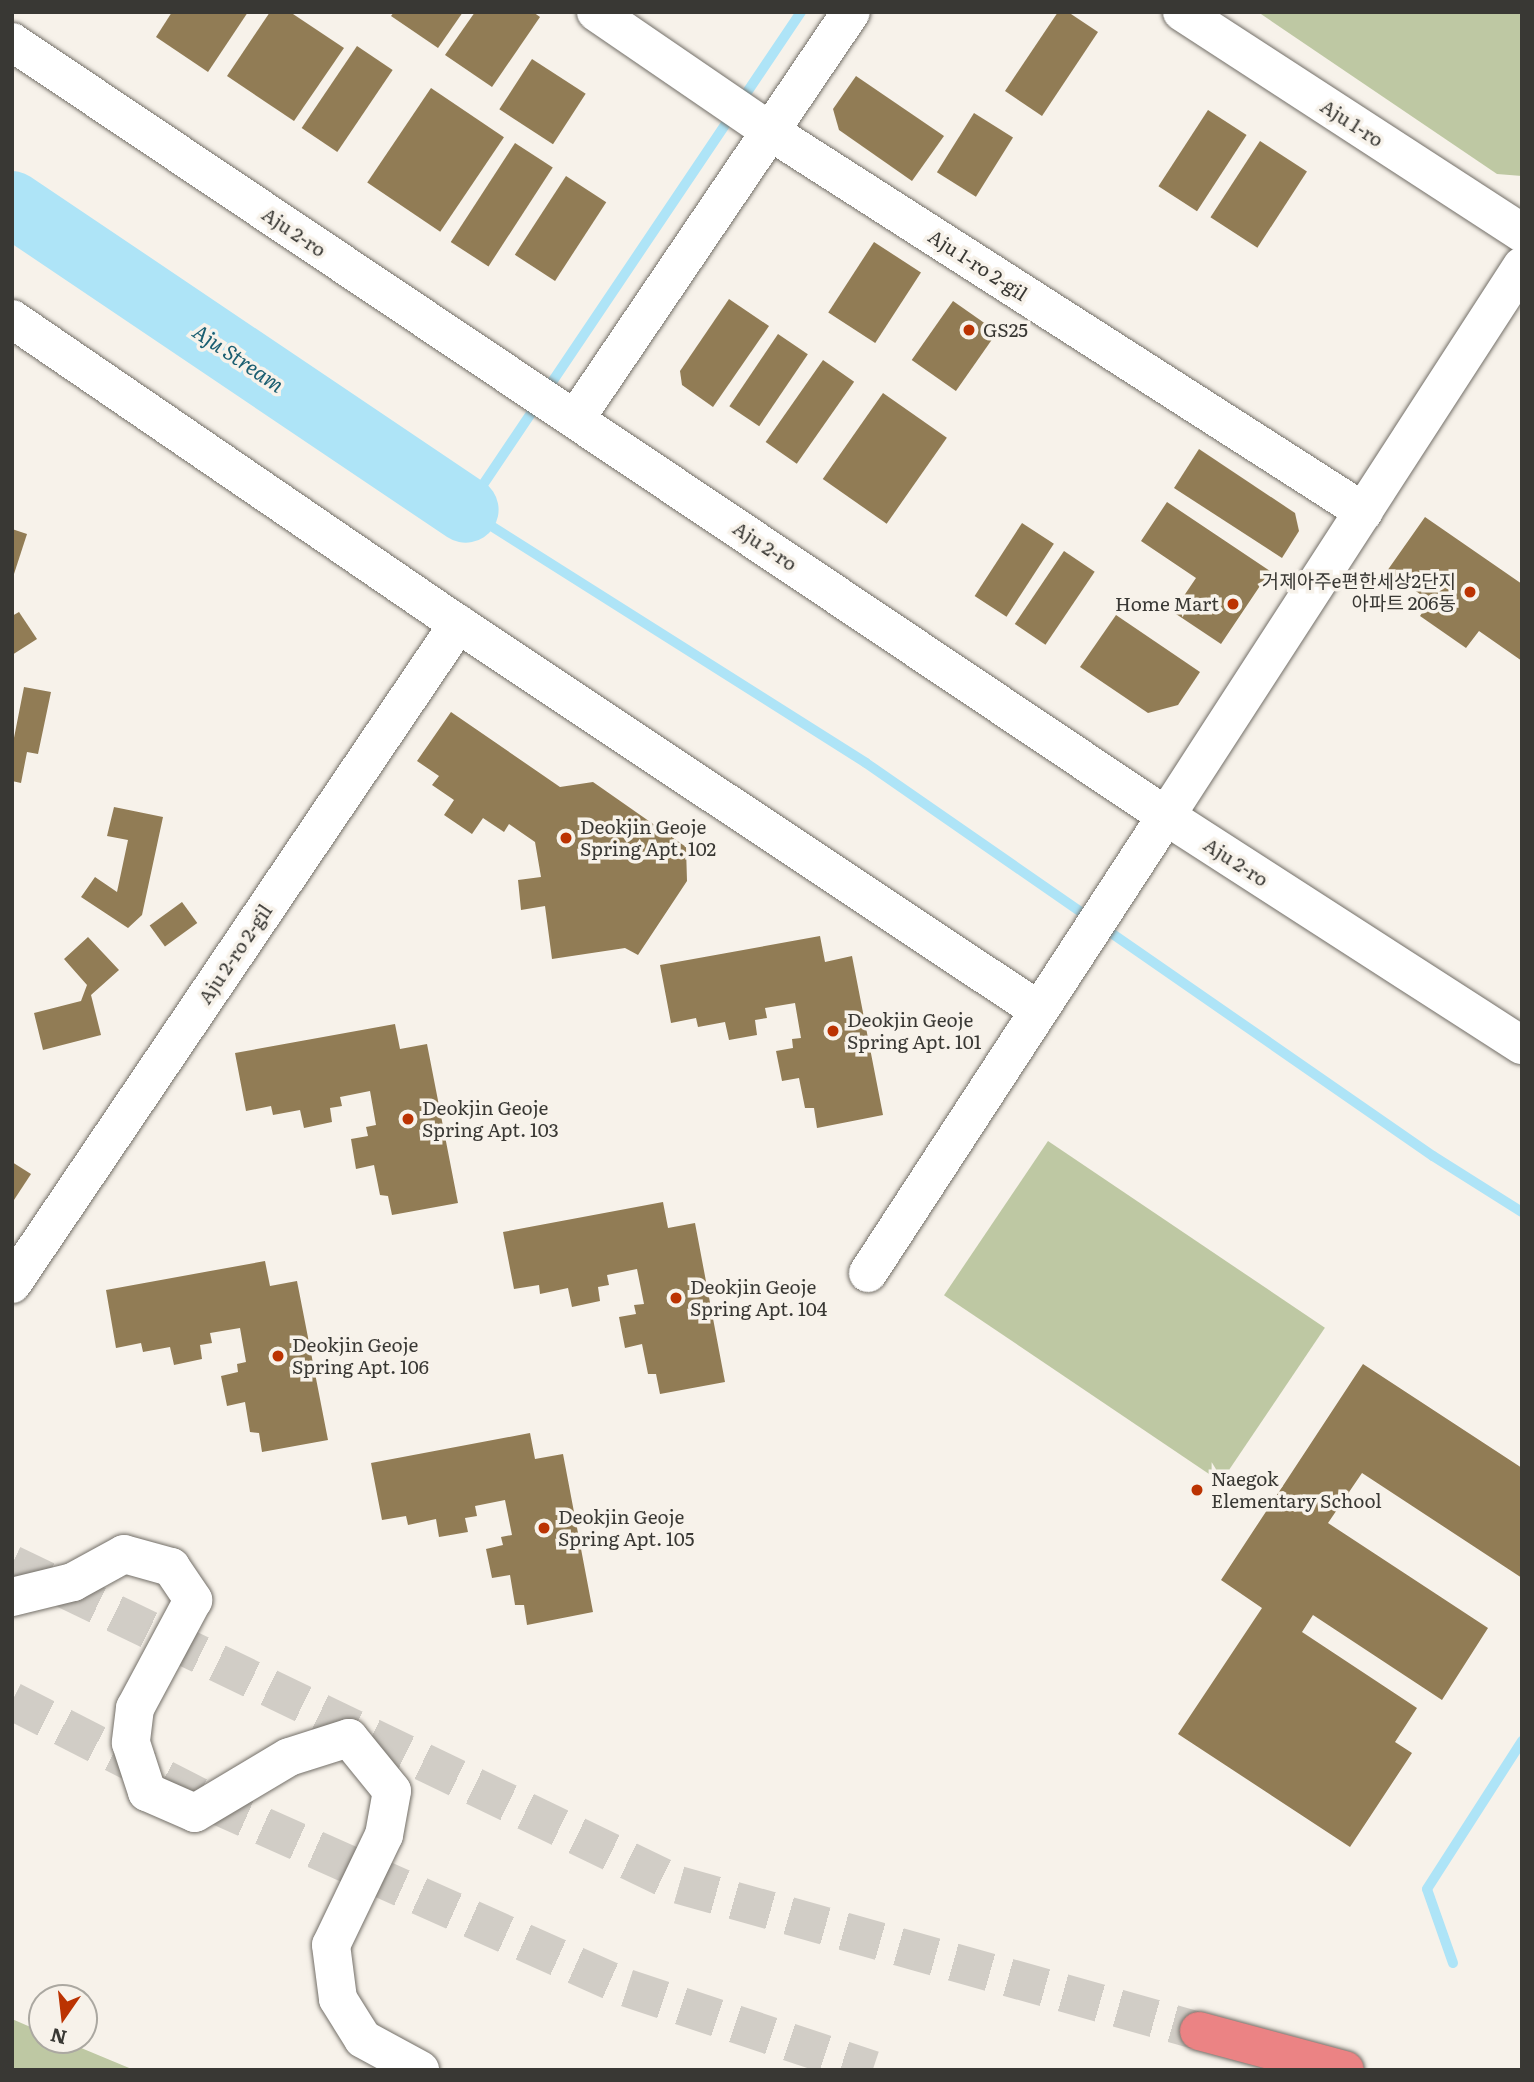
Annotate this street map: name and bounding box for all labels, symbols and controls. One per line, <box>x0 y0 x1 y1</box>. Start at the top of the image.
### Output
street label: Aju 1-ro <box>1316 94 1388 152</box>
street label: Aju 2-ro <box>258 202 330 262</box>
street label: Aju 1-ro 2-gil <box>924 225 1032 305</box>
water label: Aju Stream <box>189 317 289 397</box>
place label: GS25 <box>983 319 1028 341</box>
marker: GS25 <box>961 322 977 338</box>
street label: Aju 2-ro <box>729 516 801 576</box>
place label: 거제아주e편한세상2단지 아파트 206동 <box>1262 570 1456 614</box>
marker: 거제아주e편한세상2단지 아파트 206동 <box>1462 584 1478 600</box>
place label: Home Mart <box>1115 593 1219 615</box>
marker: Home Mart <box>1225 596 1241 612</box>
place label: Deokjin Geoje Spring Apt. 102 <box>580 816 716 860</box>
marker: Deokjin Geoje Spring Apt. 102 <box>558 830 574 846</box>
street label: Aju 2-ro <box>1200 833 1272 891</box>
street label: Aju 2-ro 2-gil <box>193 900 277 1008</box>
place label: Deokjin Geoje Spring Apt. 101 <box>847 1009 981 1053</box>
marker: Deokjin Geoje Spring Apt. 101 <box>825 1023 841 1039</box>
place label: Deokjin Geoje Spring Apt. 103 <box>422 1097 559 1141</box>
marker: Deokjin Geoje Spring Apt. 103 <box>400 1111 416 1127</box>
place label: Deokjin Geoje Spring Apt. 104 <box>690 1276 827 1320</box>
marker: Deokjin Geoje Spring Apt. 104 <box>668 1290 684 1306</box>
place label: Deokjin Geoje Spring Apt. 106 <box>292 1334 429 1378</box>
marker: Deokjin Geoje Spring Apt. 106 <box>270 1348 286 1364</box>
place label: Naegok Elementary School <box>1211 1468 1382 1512</box>
marker: Naegok Elementary School <box>1189 1482 1205 1498</box>
place label: Deokjin Geoje Spring Apt. 105 <box>558 1506 694 1550</box>
marker: Deokjin Geoje Spring Apt. 105 <box>536 1520 552 1536</box>
north arrow <box>28 1984 98 2054</box>
text: N <box>47 2022 70 2053</box>

